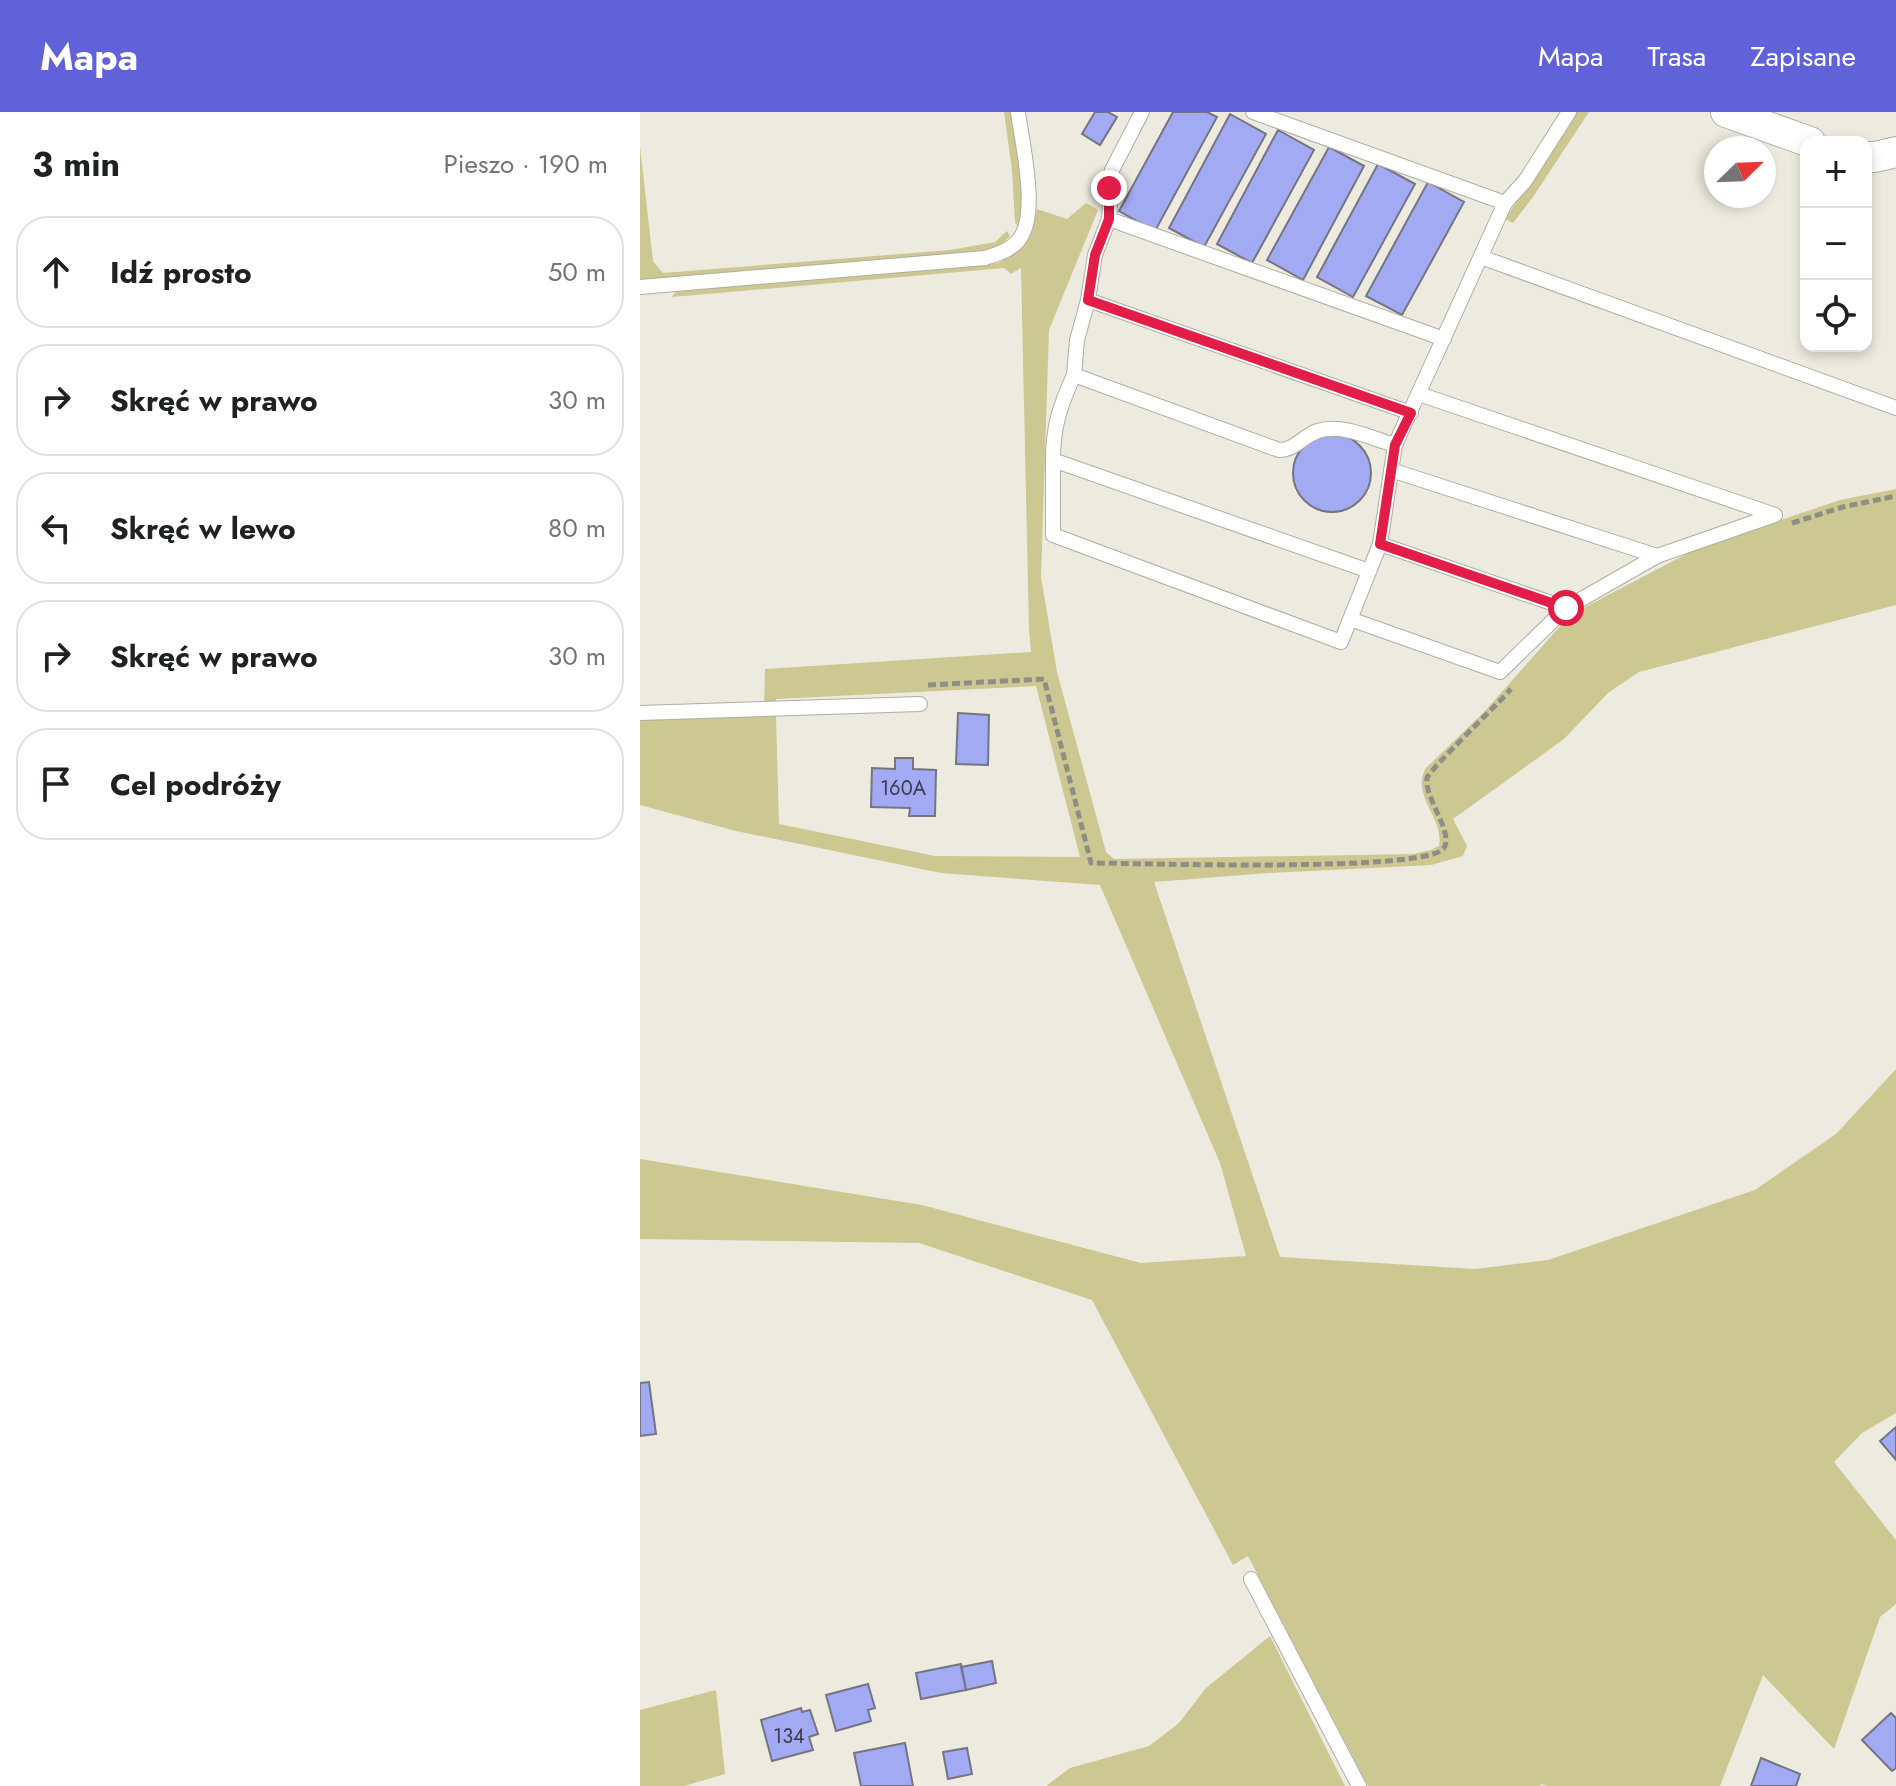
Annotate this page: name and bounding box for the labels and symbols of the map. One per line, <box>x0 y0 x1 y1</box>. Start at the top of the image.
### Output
north arrow <box>1704 136 1776 208</box>
route end <box>1091 170 1127 206</box>
route start <box>1548 590 1584 626</box>
house number: 160A <box>880 774 927 803</box>
house number: 134 <box>773 1722 805 1751</box>

